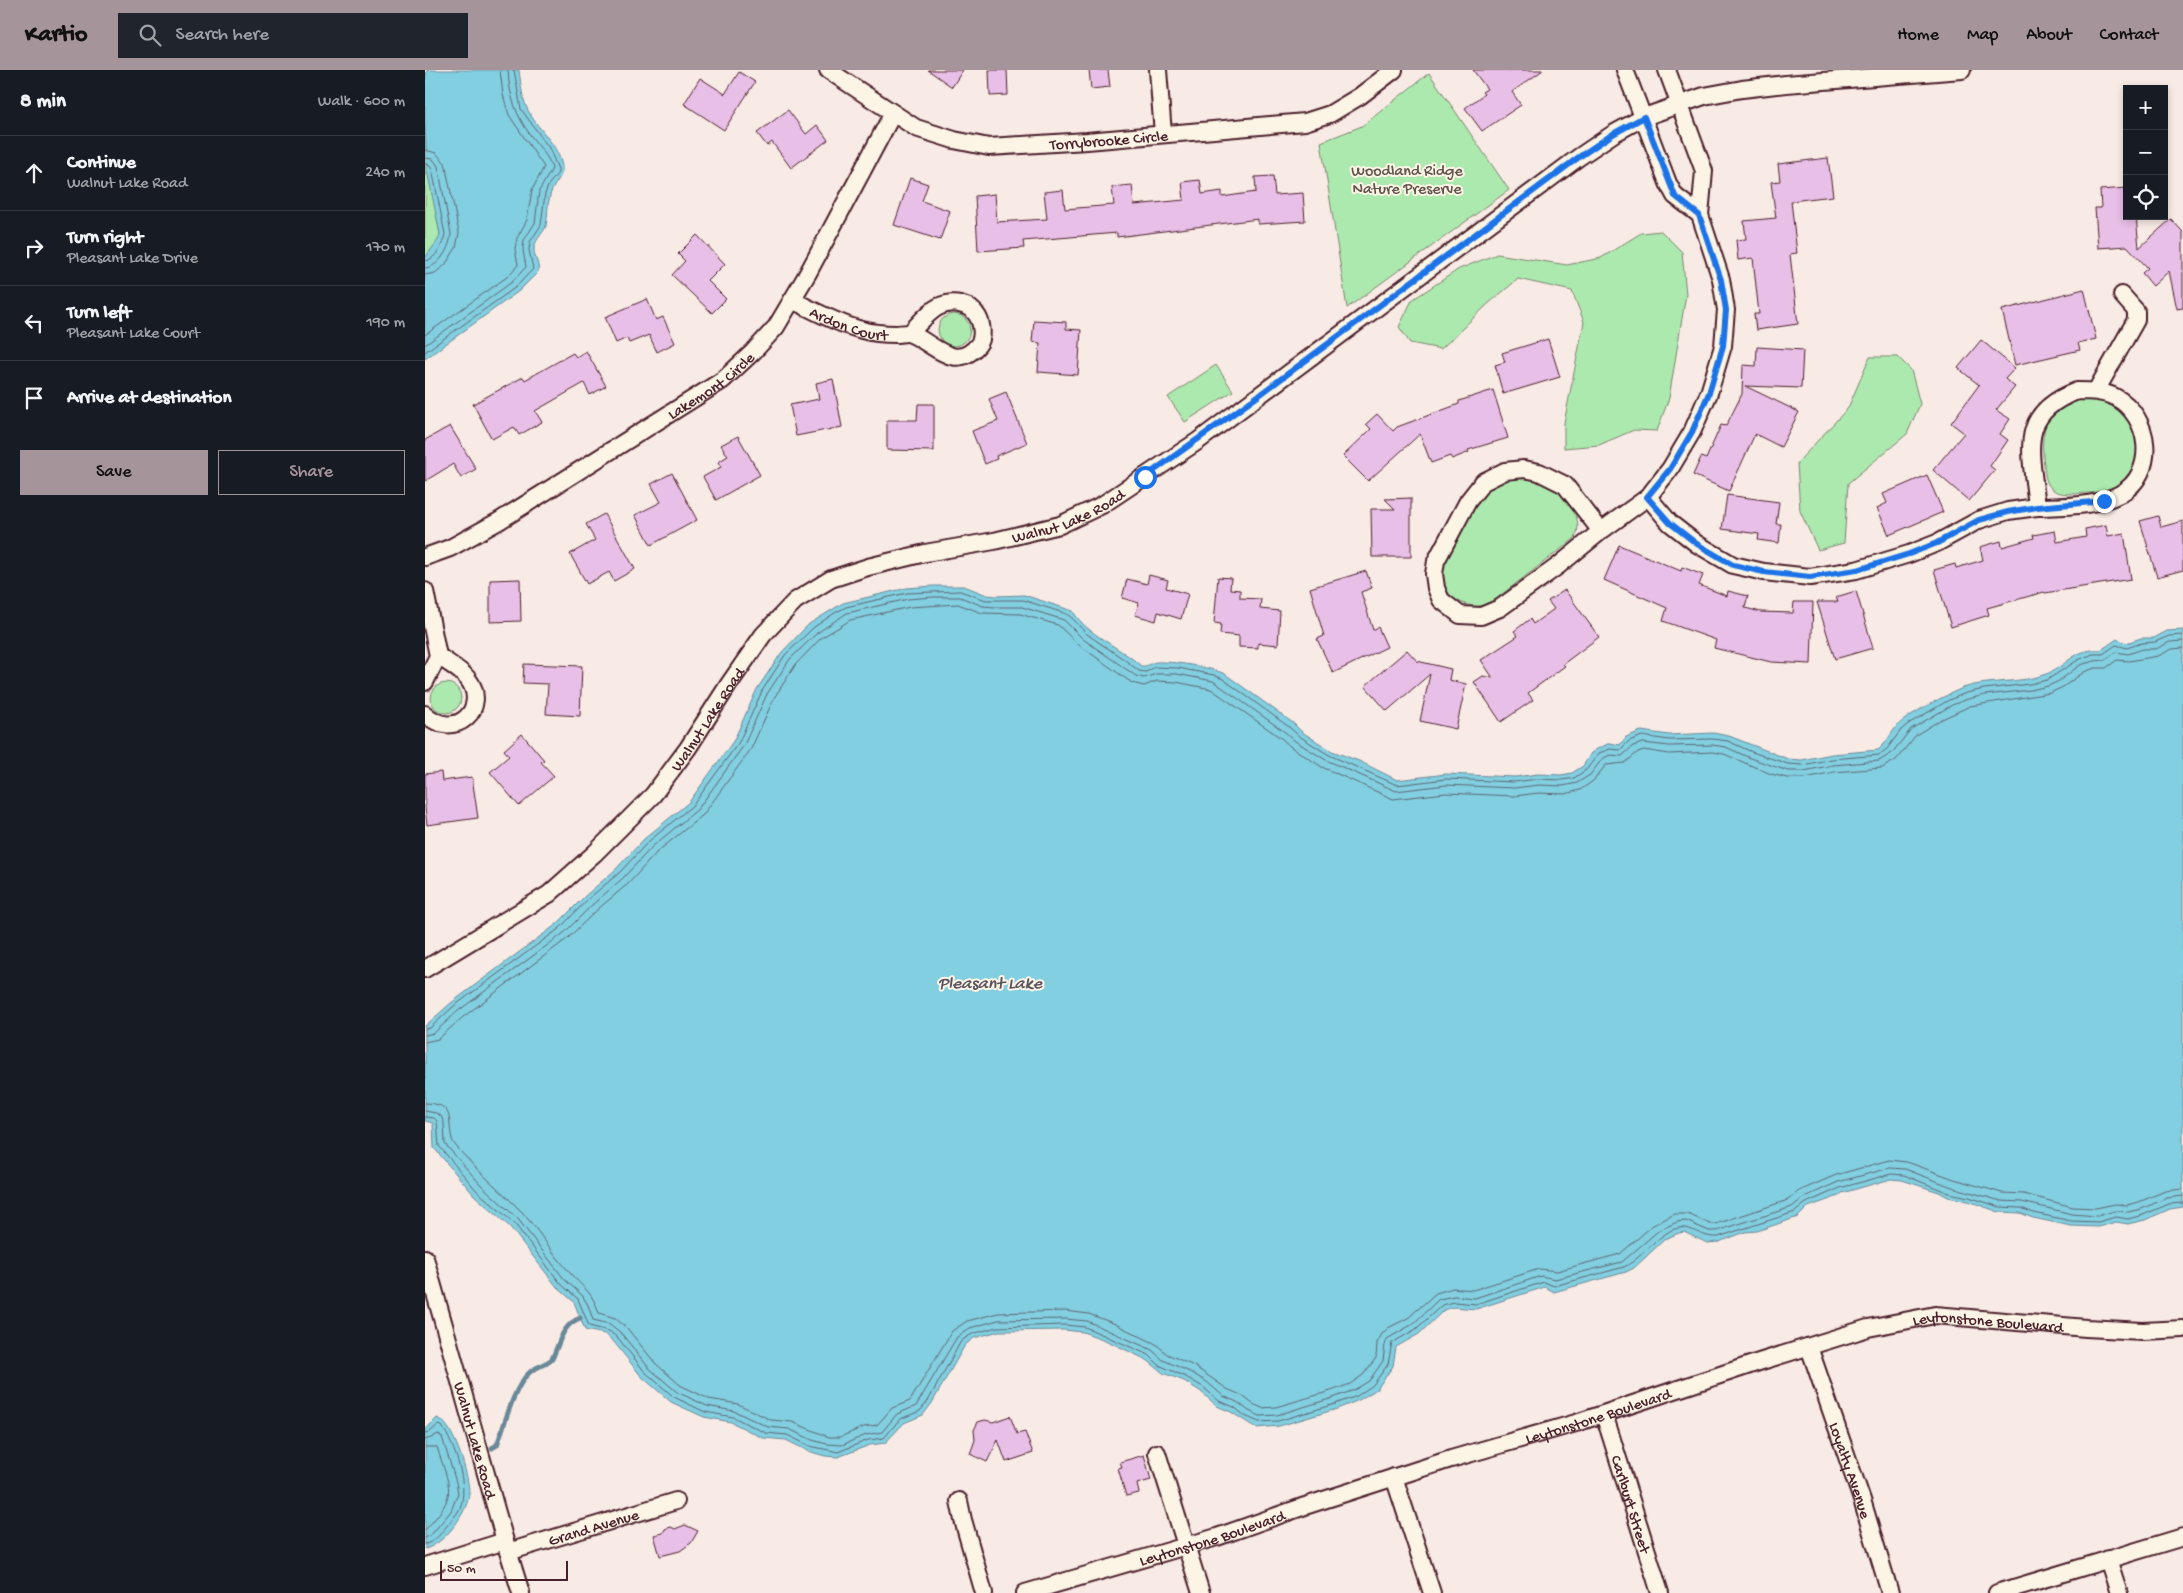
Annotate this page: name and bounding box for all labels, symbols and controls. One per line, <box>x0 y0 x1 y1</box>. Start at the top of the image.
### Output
search box <box>118 13 468 58</box>
text: Kartio <box>25 21 88 50</box>
icon: search <box>136 21 164 49</box>
text: Search here <box>176 24 269 47</box>
text: Home <box>1897 25 1939 46</box>
text: Map <box>1967 25 1998 46</box>
text: About <box>2026 25 2072 46</box>
text: Contact <box>2100 25 2158 46</box>
map controls <box>2123 85 2168 220</box>
button: + <box>2123 85 2168 130</box>
text: 8 min <box>20 90 66 115</box>
text: Walk · 600 m <box>318 93 405 112</box>
street label: Torrybrooke Circle <box>1048 128 1170 156</box>
button: − <box>2123 130 2168 175</box>
text: Continue <box>67 152 136 175</box>
icon: ahead <box>20 159 48 187</box>
park label: Woodland Ridge Nature Preserve <box>1351 163 1463 200</box>
text: 240 m <box>365 164 405 183</box>
text: Walnut Lake Road <box>67 175 187 194</box>
button: locate <box>2123 175 2168 220</box>
text: Turn right <box>67 227 143 250</box>
icon: right <box>20 234 48 262</box>
text: 170 m <box>366 239 405 258</box>
text: Pleasant Lake Drive <box>67 250 198 269</box>
text: Turn left <box>67 302 131 325</box>
street label: Ardon Court <box>806 304 890 347</box>
icon: left <box>20 309 48 337</box>
text: 190 m <box>366 314 405 333</box>
text: Pleasant Lake Court <box>67 325 200 344</box>
street label: Lakemont Circle <box>665 349 760 425</box>
icon: arrive <box>20 384 48 412</box>
text: Arrive at destination <box>67 387 231 410</box>
button: Save <box>20 450 208 495</box>
button: Share <box>218 450 405 495</box>
route start <box>1134 466 1157 489</box>
street label: Walnut Lake Road <box>1011 486 1131 549</box>
route end <box>2093 490 2116 513</box>
street label: Walnut Lake Road <box>668 664 751 776</box>
water label: Pleasant Lake <box>938 974 1043 995</box>
street label: Leytonstone Boulevard <box>1911 1309 2065 1339</box>
street label: Walnut Lake Road <box>448 1380 499 1503</box>
street label: Leytonstone Boulevard <box>1524 1385 1676 1450</box>
street label: Loyalty Avenue <box>1823 1420 1873 1522</box>
street label: Carlburt Street <box>1605 1454 1653 1557</box>
street label: Grand Avenue <box>547 1507 642 1552</box>
street label: Leytonstone Boulevard <box>1138 1507 1290 1572</box>
scale bar <box>440 1558 567 1581</box>
text: 50 m <box>447 1561 476 1578</box>

